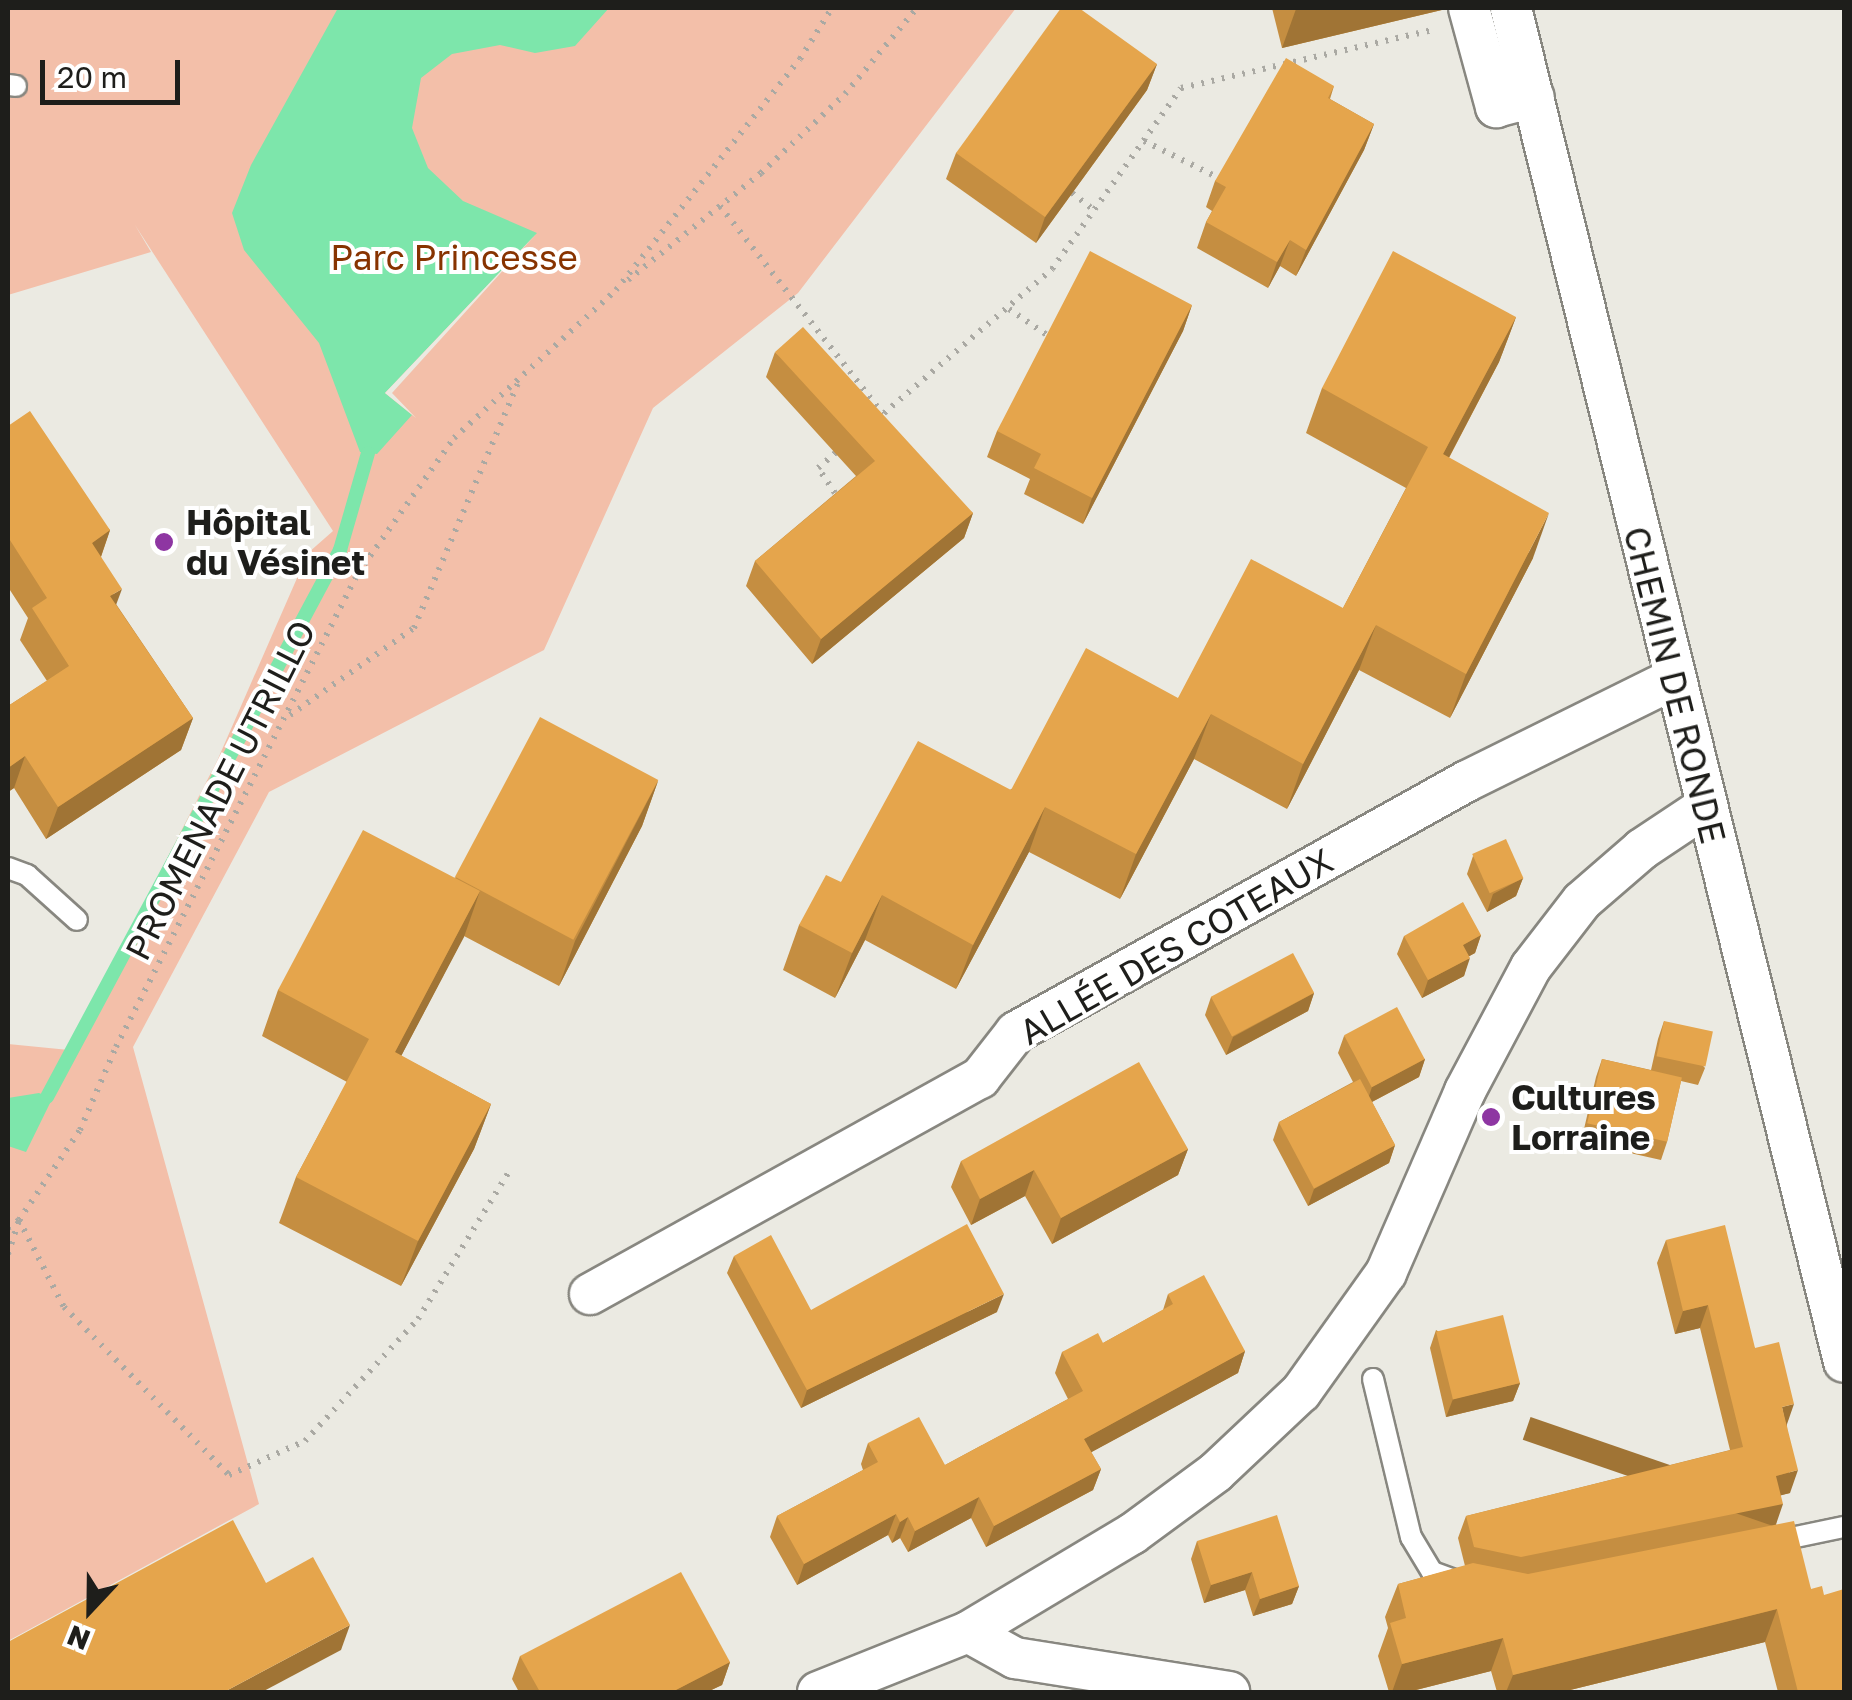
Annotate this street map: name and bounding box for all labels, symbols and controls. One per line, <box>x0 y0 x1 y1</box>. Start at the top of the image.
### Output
scale bar <box>45 40 185 102</box>
text: 20 m <box>57 59 127 95</box>
park label: Parc Princesse <box>330 236 578 278</box>
place label: Hôpital du Vésinet <box>186 501 365 583</box>
street label: CHEMIN DE RONDE <box>1615 522 1735 848</box>
marker: Hôpital du Vésinet <box>151 529 177 555</box>
street label: PROMENADE UTRILLO <box>116 613 324 967</box>
street label: ALLÉE DES COTEAUX <box>1012 839 1340 1053</box>
place label: Cultures Lorraine <box>1511 1076 1656 1158</box>
marker: Cultures Lorraine <box>1480 1106 1502 1128</box>
north arrow <box>40 1560 140 1660</box>
text: N <box>63 1619 95 1658</box>

